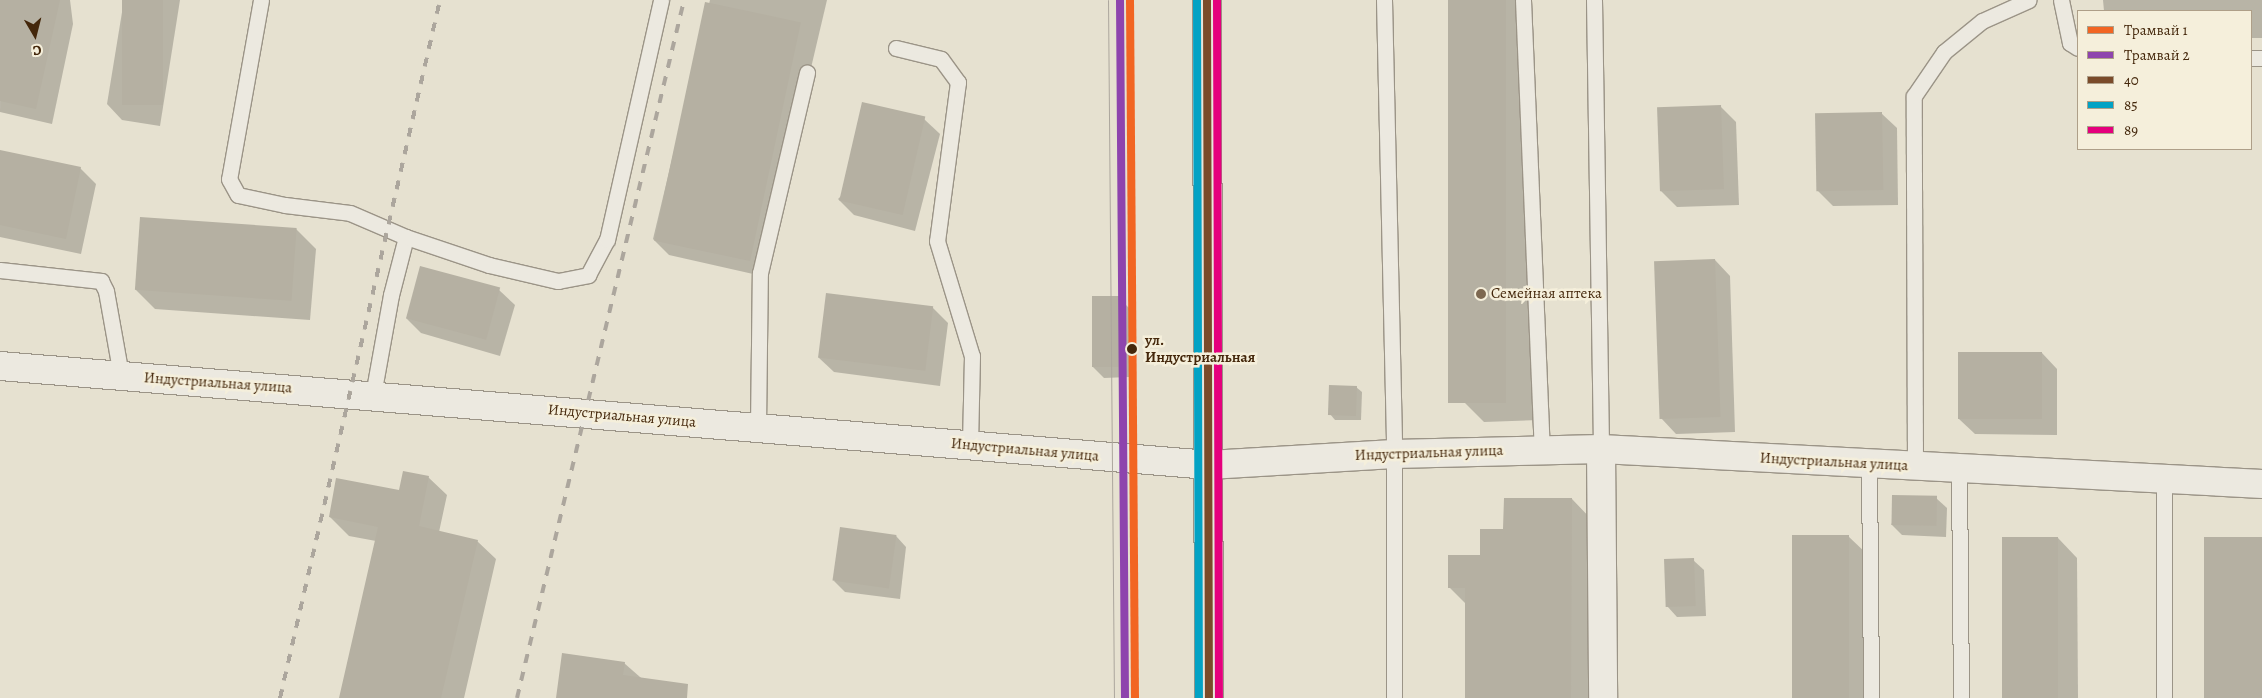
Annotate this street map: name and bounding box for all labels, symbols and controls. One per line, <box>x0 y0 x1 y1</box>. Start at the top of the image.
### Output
north arrow <box>10 10 60 60</box>
legend <box>2077 10 2252 150</box>
text: Трамвай 1 <box>2124 20 2188 40</box>
text: С <box>32 40 43 60</box>
text: Трамвай 2 <box>2124 45 2190 65</box>
text: 40 <box>2124 70 2139 90</box>
text: 85 <box>2124 95 2138 115</box>
text: 89 <box>2124 120 2138 140</box>
place label: Семейная аптека <box>1491 285 1602 303</box>
marker: Семейная аптека <box>1475 288 1487 300</box>
place label: ул. Индустриальная <box>1145 331 1255 366</box>
marker: ул. Индустриальная <box>1123 340 1141 358</box>
street label: Индустриальная улица <box>143 369 293 397</box>
street label: Индустриальная улица <box>547 401 697 431</box>
street label: Индустриальная улица <box>950 435 1100 465</box>
street label: Индустриальная улица <box>1354 441 1504 465</box>
street label: Индустриальная улица <box>1759 449 1909 475</box>

